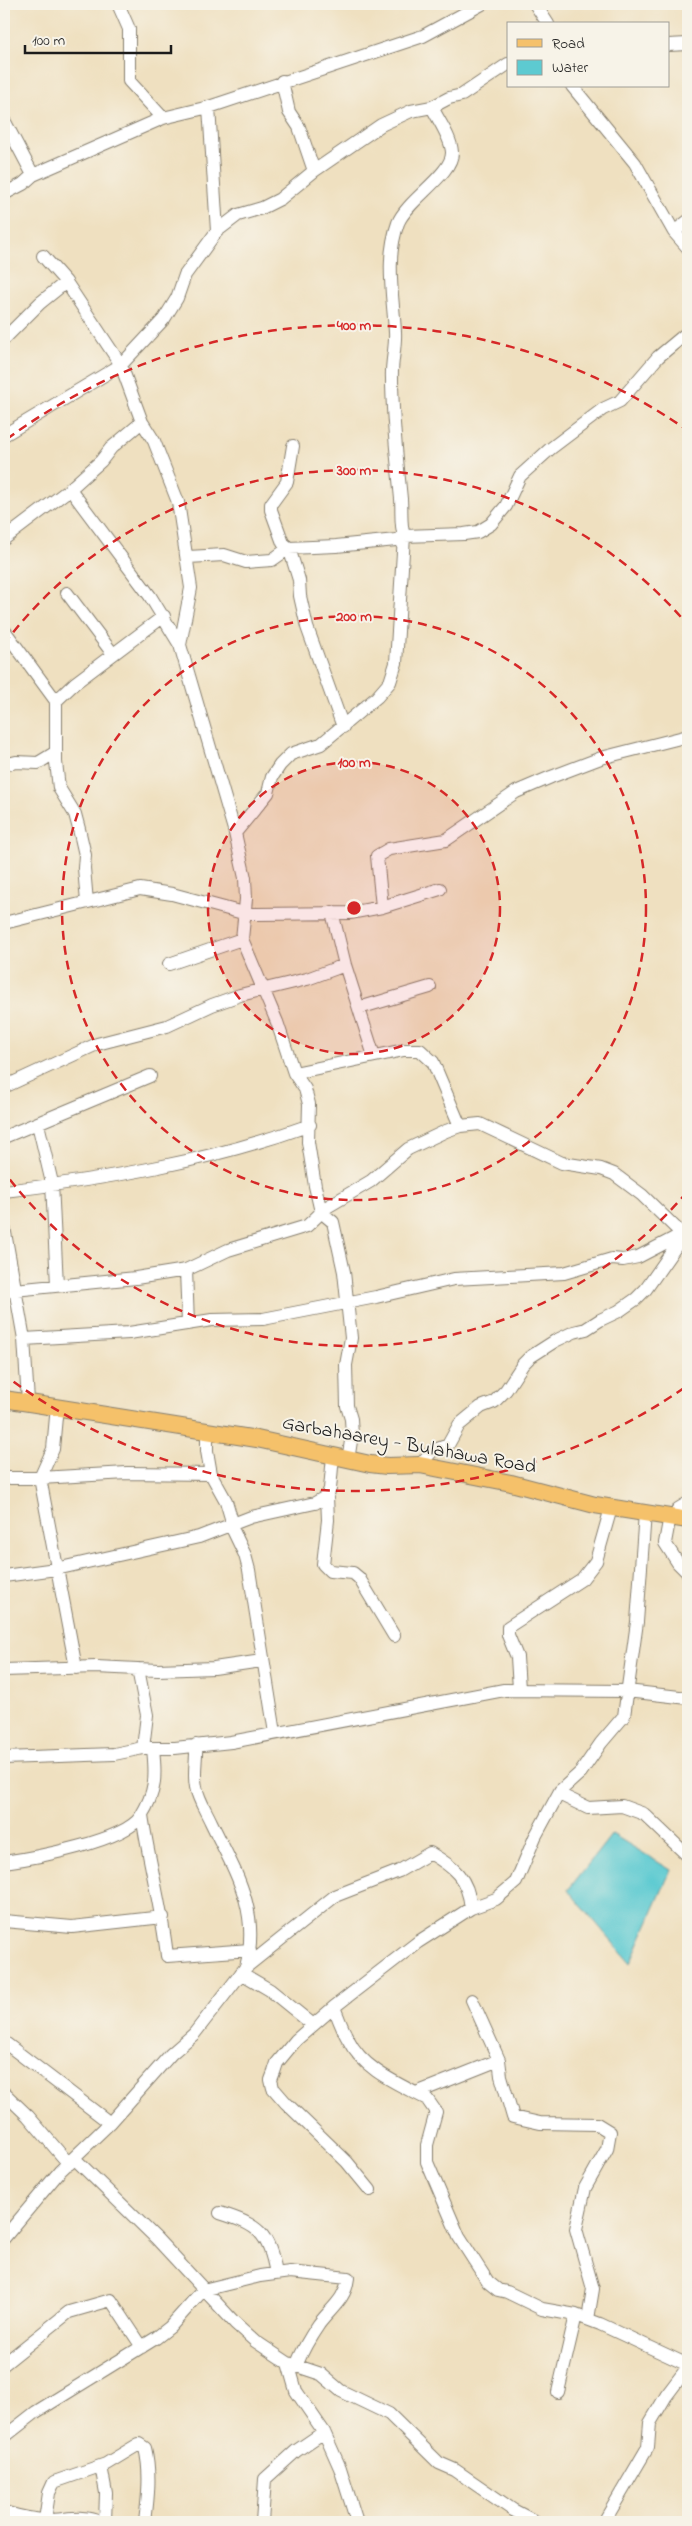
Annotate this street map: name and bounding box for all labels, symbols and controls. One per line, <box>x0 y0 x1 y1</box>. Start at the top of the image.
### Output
scale bar <box>25 22 171 54</box>
legend <box>507 22 670 88</box>
text: 100 m <box>32 30 65 52</box>
text: Road <box>552 33 585 55</box>
text: Water <box>552 57 588 79</box>
text: 400 m <box>336 315 372 337</box>
text: 300 m <box>336 460 372 482</box>
text: 200 m <box>335 606 372 628</box>
text: 100 m <box>337 752 371 774</box>
centre of rings <box>345 899 363 917</box>
street label: Garbahaarey - Bulahawa Road <box>280 1409 538 1483</box>

